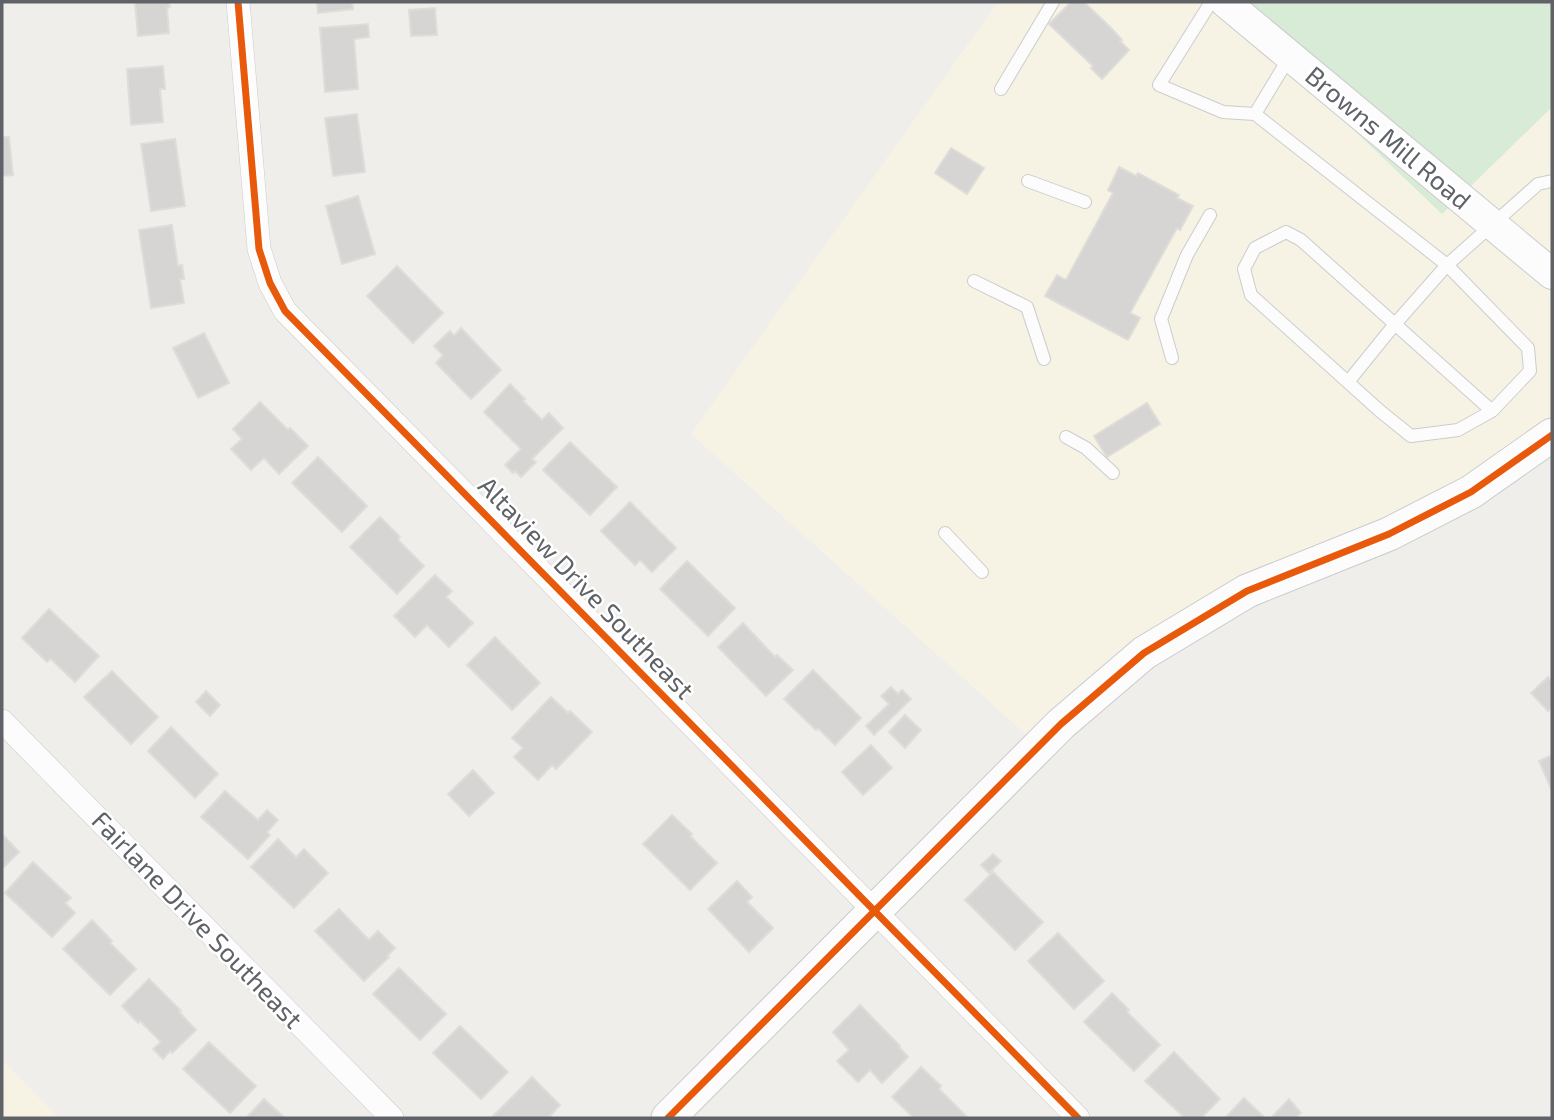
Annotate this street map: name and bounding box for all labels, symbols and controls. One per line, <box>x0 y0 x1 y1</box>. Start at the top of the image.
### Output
street label: Browns Mill Road <box>1300 59 1478 215</box>
street label: Altaview Drive Southeast <box>473 469 701 705</box>
street label: Fairlane Drive Southeast <box>86 804 310 1034</box>

